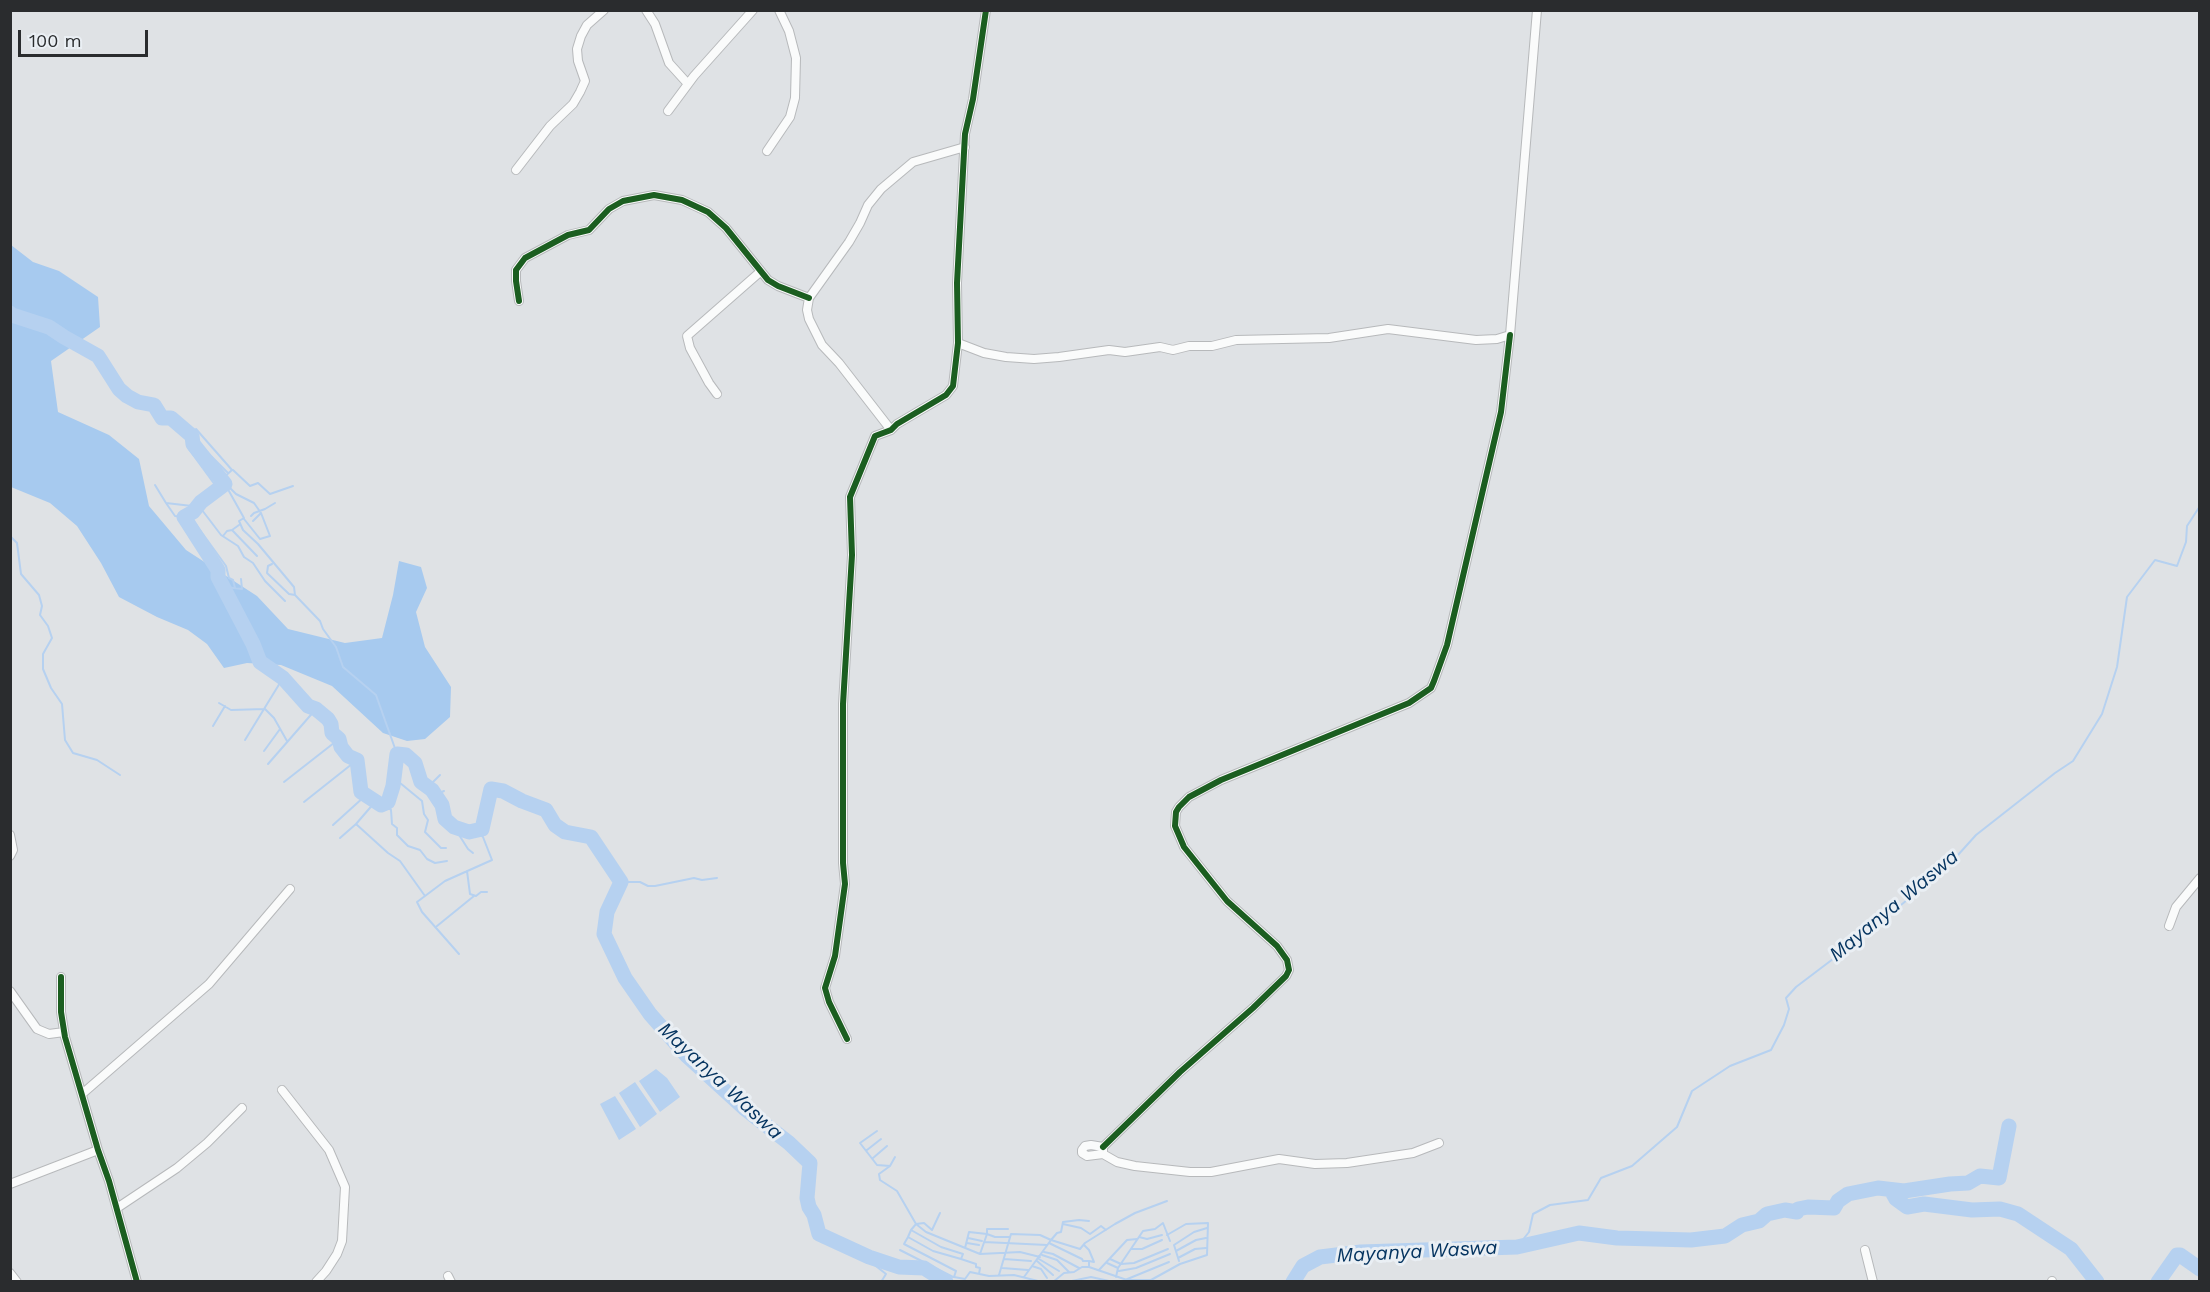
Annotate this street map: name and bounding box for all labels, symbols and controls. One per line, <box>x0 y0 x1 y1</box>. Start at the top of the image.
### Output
scale bar <box>21 18 152 56</box>
text: 100 m <box>29 30 82 51</box>
water label: Mayanya Waswa <box>1824 845 1964 967</box>
water label: Mayanya Waswa <box>653 1017 787 1145</box>
water label: Mayanya Waswa <box>1336 1236 1498 1268</box>

